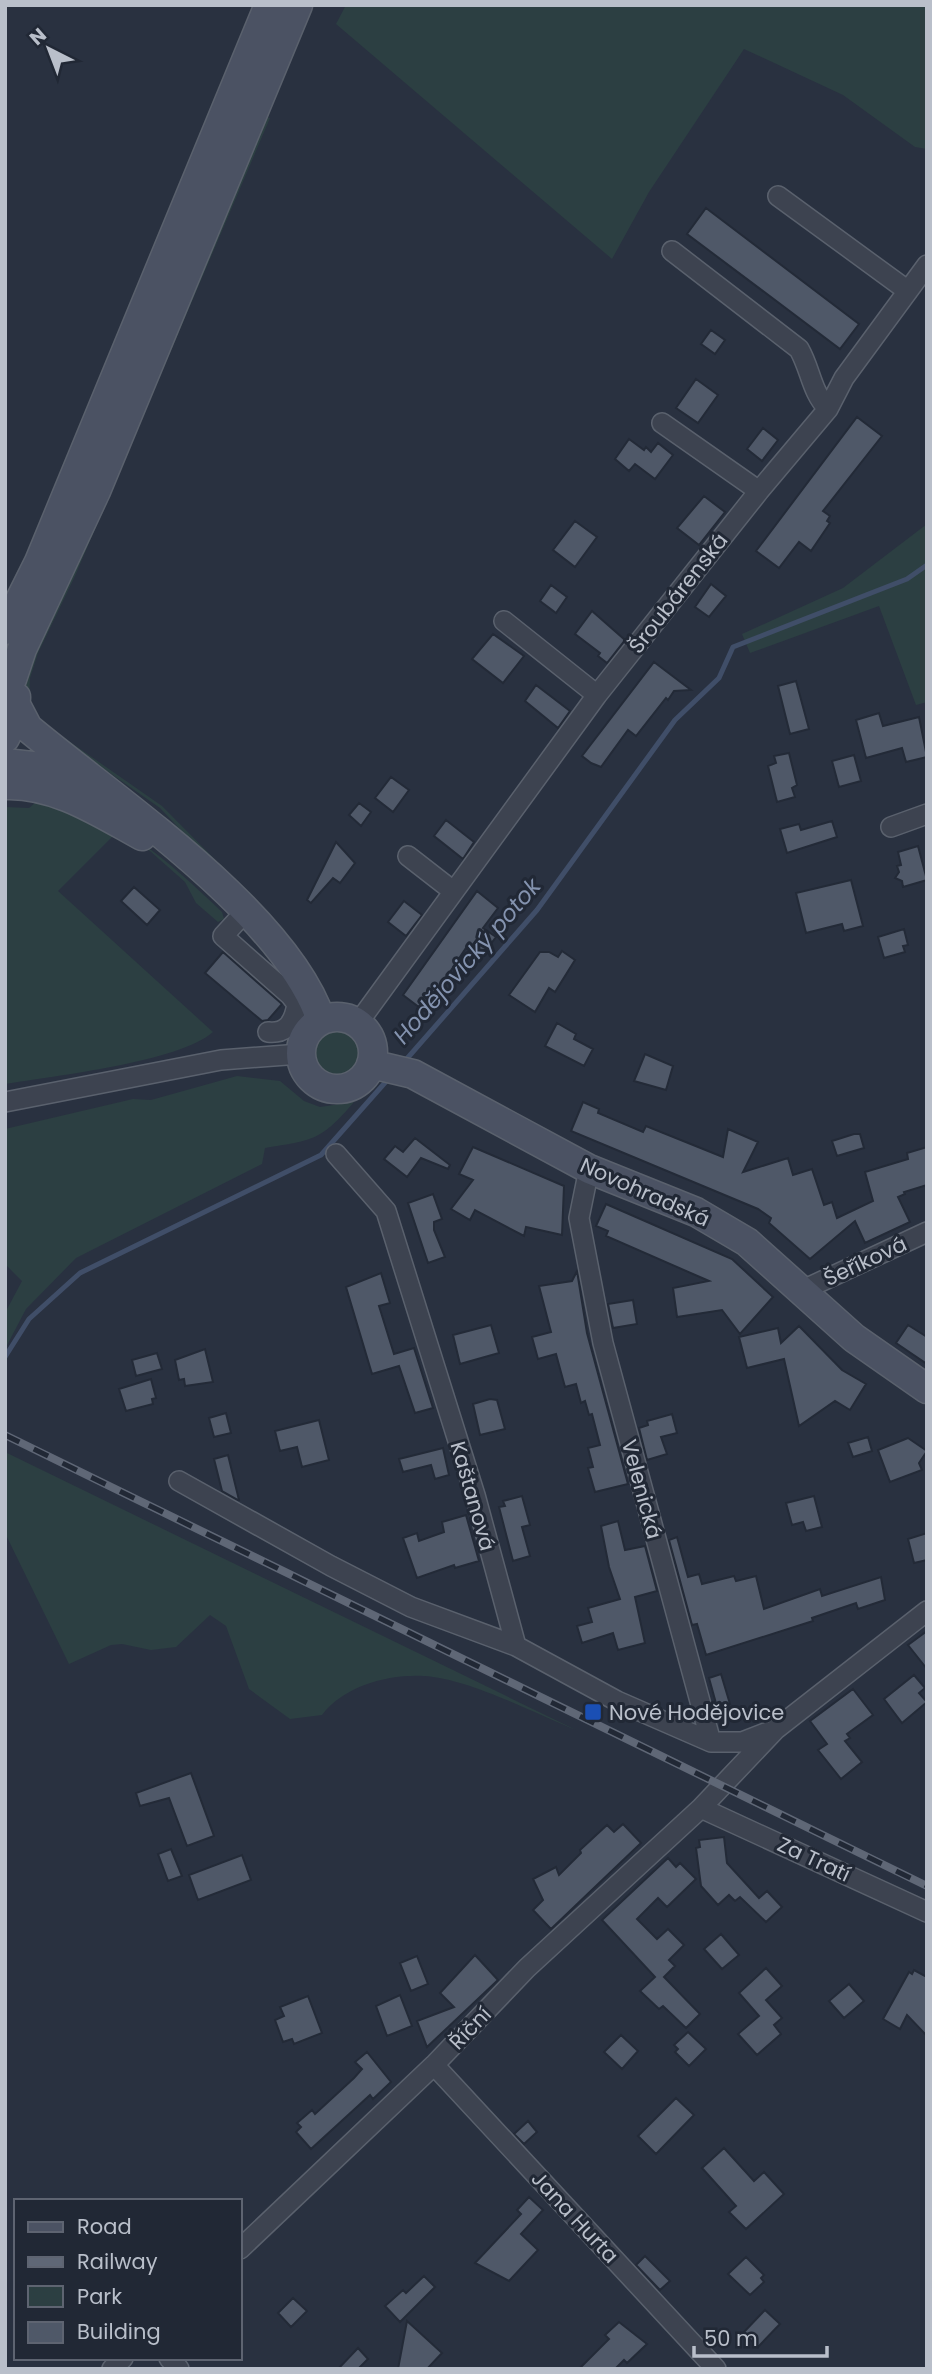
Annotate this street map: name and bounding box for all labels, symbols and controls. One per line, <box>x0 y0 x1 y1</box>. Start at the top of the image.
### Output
north arrow <box>14 14 84 84</box>
text: N <box>24 22 52 52</box>
street label: Šroubárenská <box>622 527 734 659</box>
water label: Hodějovický potok <box>386 870 549 1051</box>
street label: Novohradská <box>576 1150 714 1234</box>
street label: Šeříková <box>819 1229 911 1293</box>
street label: Velenická <box>615 1436 669 1542</box>
street label: Kaštanová <box>444 1438 502 1554</box>
place label: Nové Hodějovice <box>609 1698 784 1727</box>
marker: Nové Hodějovice <box>583 1702 603 1722</box>
street label: Za Tratí <box>773 1830 855 1888</box>
street label: Říční <box>442 2000 498 2056</box>
street label: Jana Hurta <box>525 2165 625 2269</box>
legend <box>14 2199 242 2360</box>
text: Road <box>77 2212 132 2241</box>
text: Railway <box>77 2247 158 2276</box>
text: Park <box>77 2282 122 2311</box>
scale bar <box>694 2314 827 2358</box>
text: Building <box>77 2317 161 2346</box>
text: 50 m <box>704 2324 758 2353</box>

